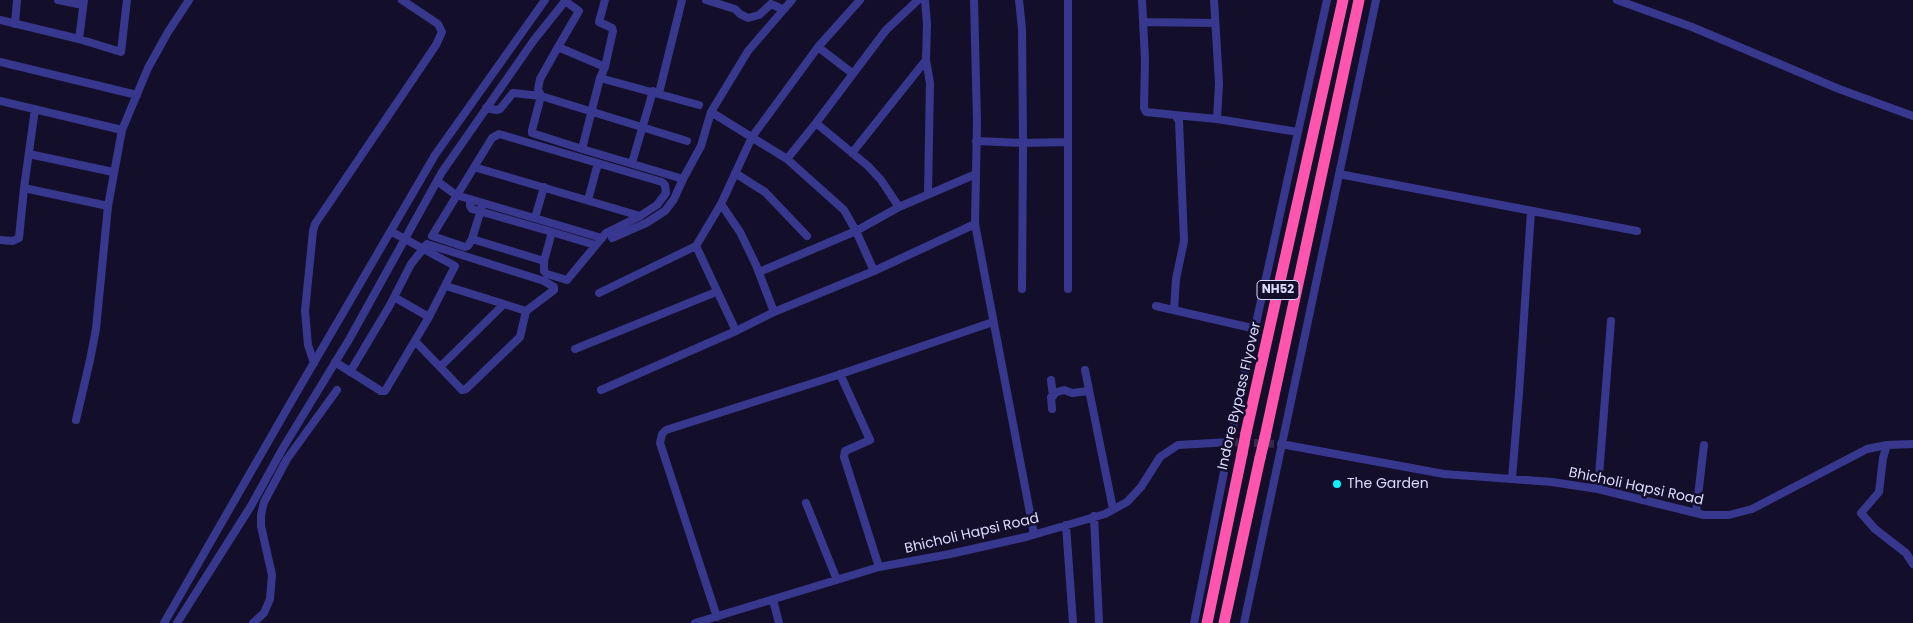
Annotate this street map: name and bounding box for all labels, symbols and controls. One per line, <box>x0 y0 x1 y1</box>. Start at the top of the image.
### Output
road number: NH52 <box>1257 280 1299 300</box>
street label: Indore Bypass Flyover <box>1215 320 1265 472</box>
street label: Bhicholi Hapsi Road <box>1567 464 1705 510</box>
place label: The Garden <box>1347 476 1429 492</box>
marker: The Garden <box>1331 478 1343 490</box>
street label: Bhicholi Hapsi Road <box>903 510 1041 558</box>

